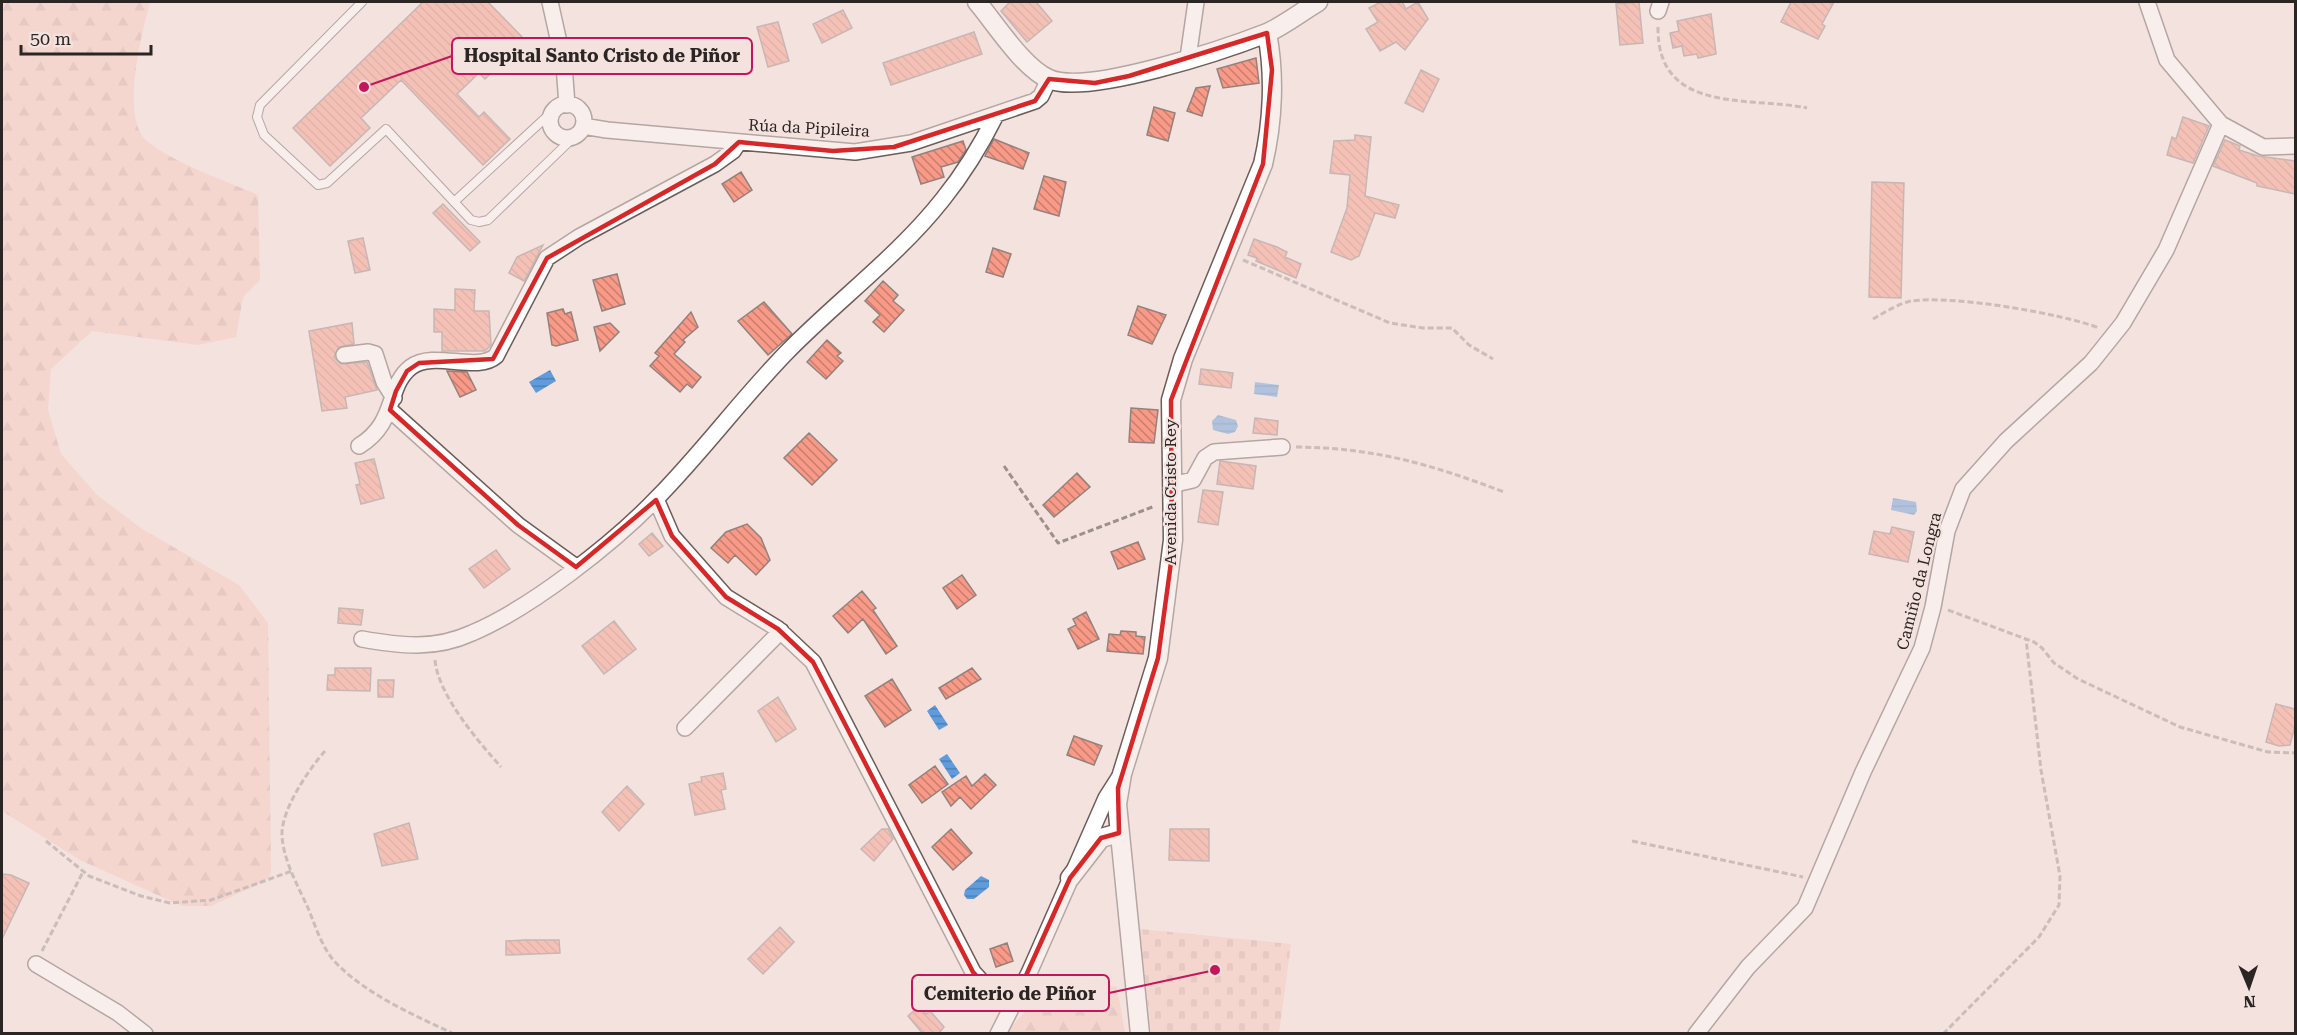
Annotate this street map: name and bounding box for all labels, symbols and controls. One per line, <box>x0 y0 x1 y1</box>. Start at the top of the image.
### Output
scale bar <box>21 18 152 56</box>
text: 50 m <box>30 28 71 49</box>
callout: Hospital Santo Cristo de Piñor <box>452 38 752 74</box>
text: Hospital Santo Cristo de Piñor <box>464 45 740 66</box>
street label: Rúa da Pipileira <box>748 115 870 141</box>
street label: Avenida Cristo Rey <box>1161 418 1180 565</box>
street label: Camiño da Longra <box>1893 510 1945 652</box>
north arrow <box>2219 957 2279 1017</box>
callout: Cemiterio de Piñor <box>912 975 1109 1011</box>
text: Cemiterio de Piñor <box>924 983 1096 1004</box>
text: N <box>2243 992 2256 1011</box>

